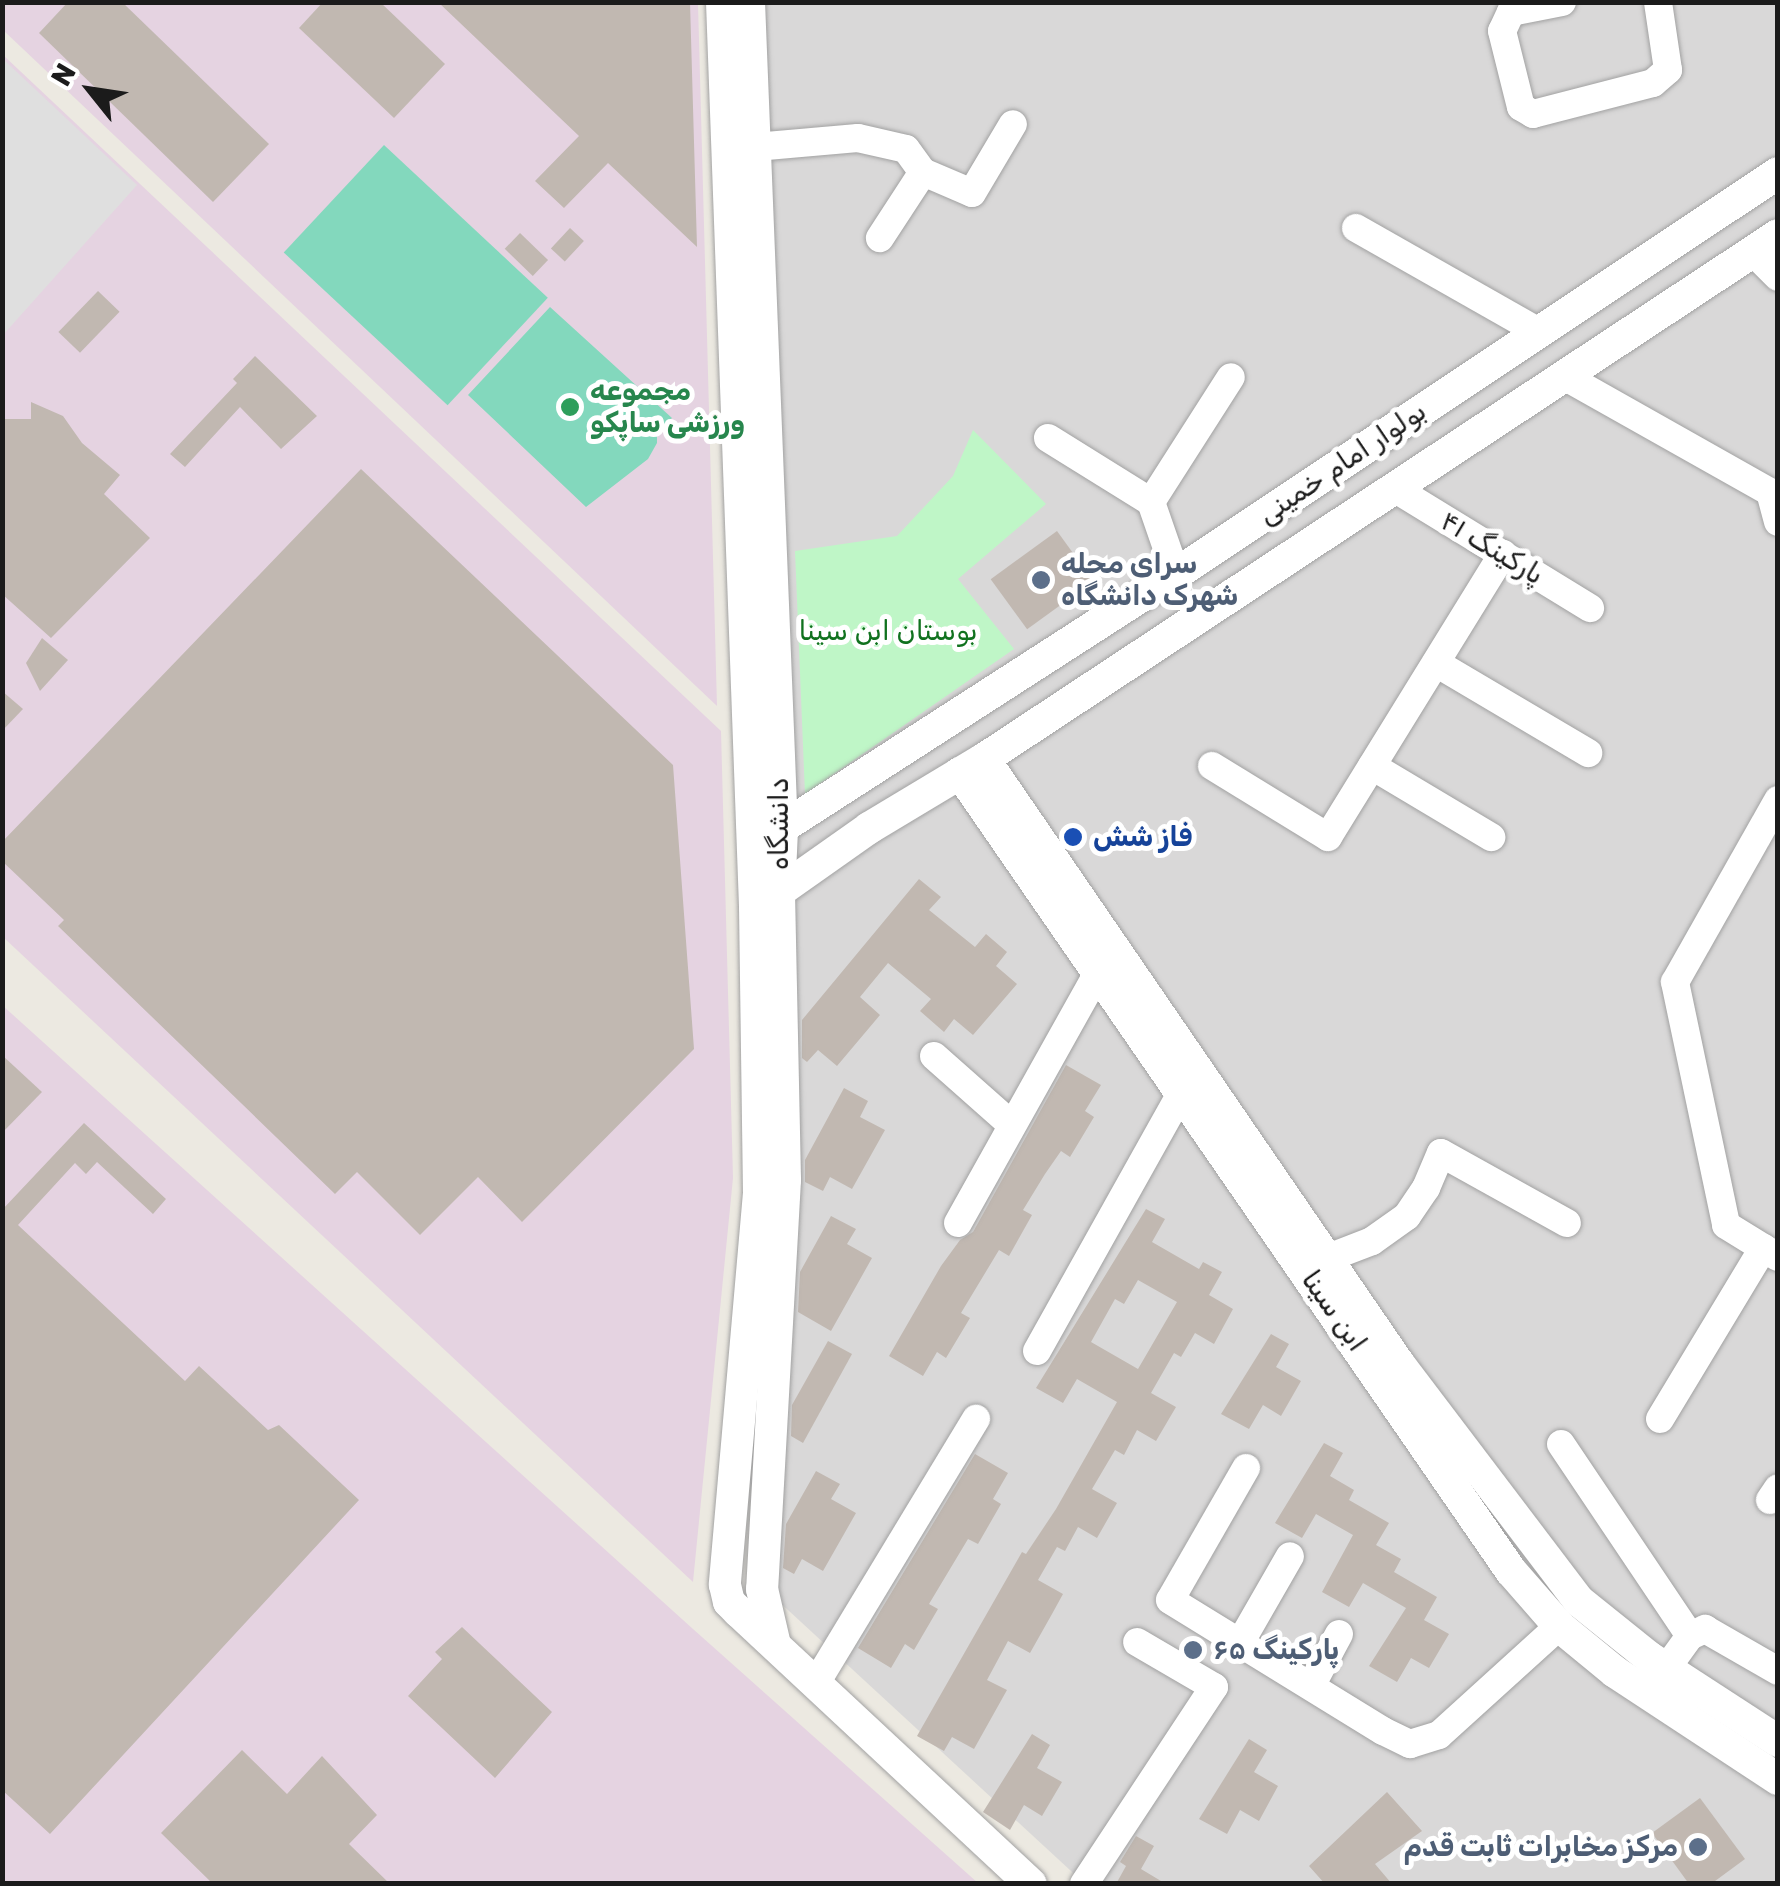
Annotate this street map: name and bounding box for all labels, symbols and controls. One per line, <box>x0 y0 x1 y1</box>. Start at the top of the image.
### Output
north arrow <box>40 40 140 140</box>
text: N <box>44 58 83 92</box>
place label: مجموعه ورزشی ساپکو <box>590 374 745 440</box>
street label: بولوار امام خمینی <box>1251 394 1433 532</box>
marker: مجموعه ورزشی ساپکو <box>559 396 581 418</box>
street label: پارکینگ ۴۱ <box>1434 504 1550 592</box>
place label: سرای محله شهرک دانشگاه <box>1061 547 1238 613</box>
marker: سرای محله شهرک دانشگاه <box>1030 569 1052 591</box>
park label: بوستان ابن سینا <box>798 614 978 648</box>
street label: دانشگاه <box>762 778 796 870</box>
place label: فاز شش <box>1093 820 1193 854</box>
marker: فاز شش <box>1062 826 1084 848</box>
street label: ابن سینا <box>1294 1264 1374 1358</box>
place label: پارکینگ ۶۵ <box>1213 1633 1339 1667</box>
marker: پارکینگ ۶۵ <box>1182 1639 1204 1661</box>
place label: مرکز مخابرات ثابت قدم <box>1403 1830 1678 1864</box>
marker: مرکز مخابرات ثابت قدم <box>1687 1836 1709 1858</box>

